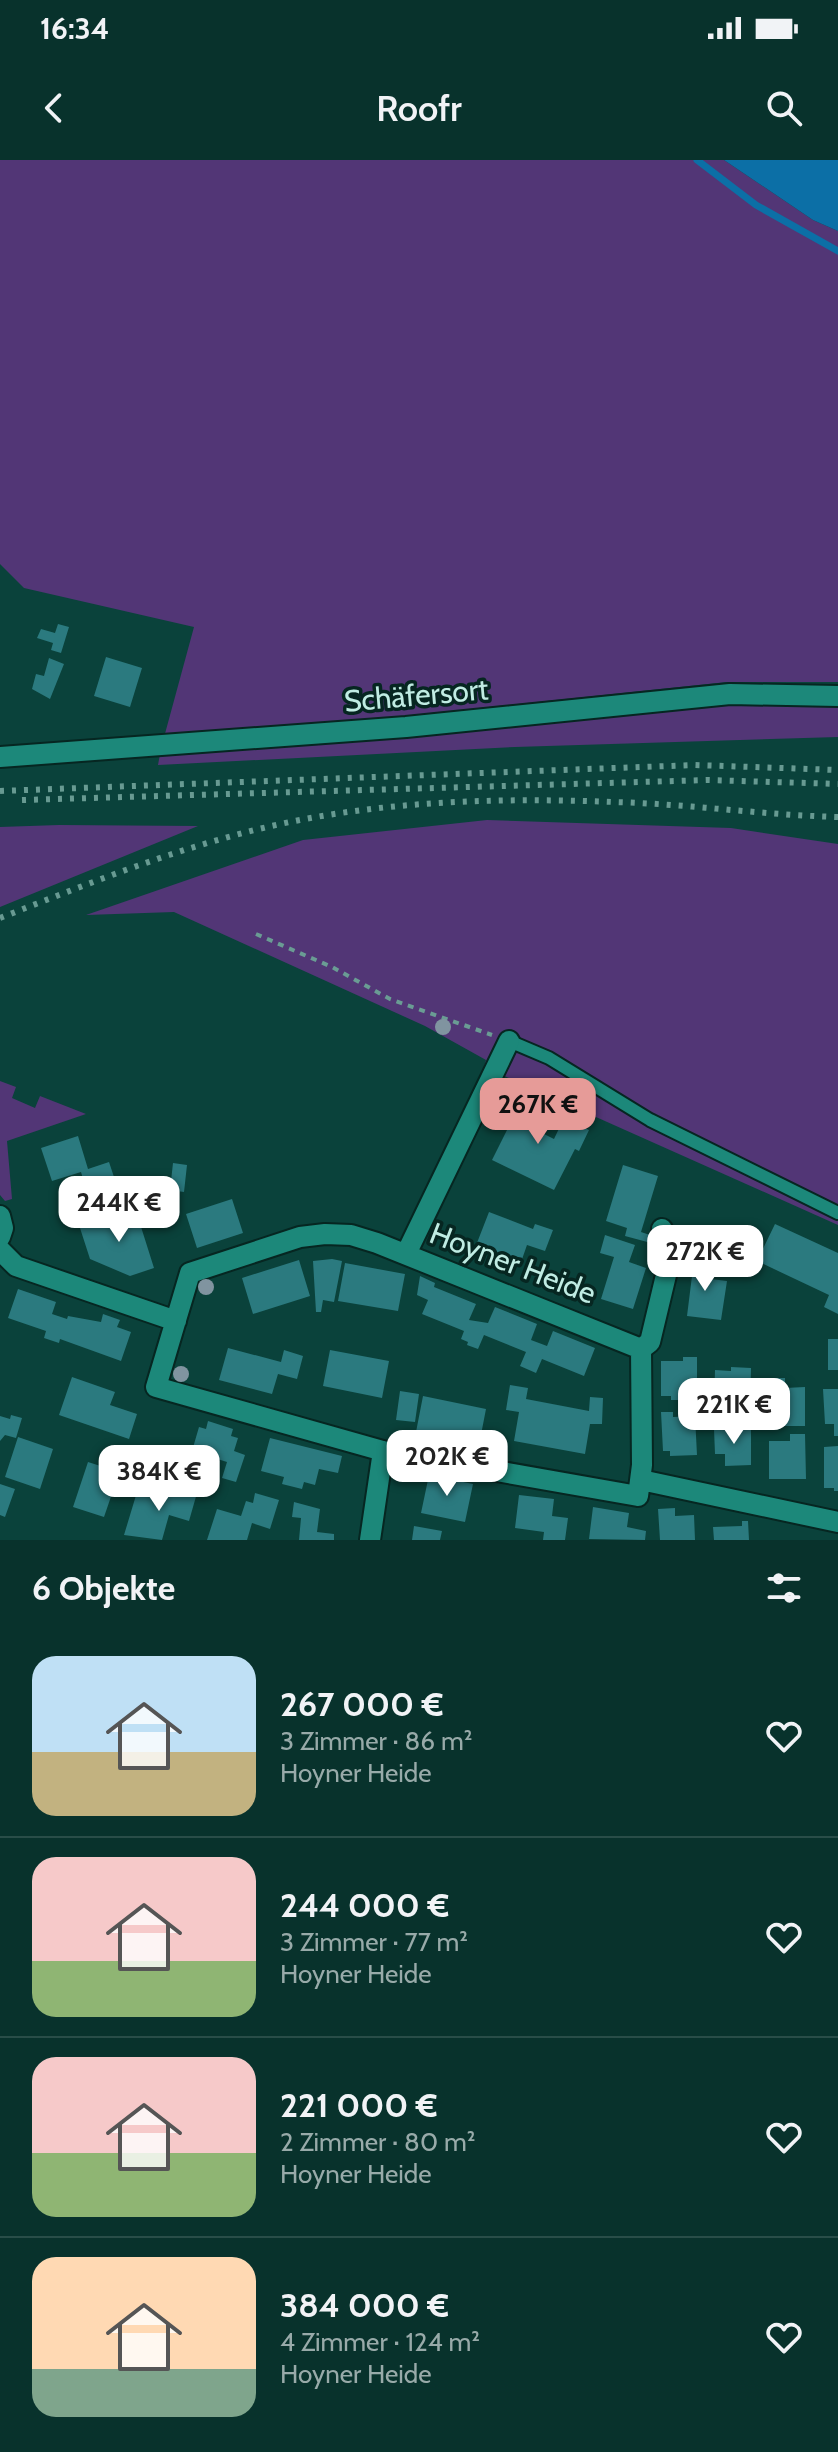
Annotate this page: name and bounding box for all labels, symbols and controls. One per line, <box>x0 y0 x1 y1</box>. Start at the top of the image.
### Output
text: 16:34 <box>40 10 109 47</box>
icon: back <box>32 86 76 130</box>
text: Roofr <box>376 86 462 130</box>
icon: search <box>762 86 806 130</box>
street label: Schäfersort <box>342 670 490 720</box>
pin: 267K € <box>473 1078 603 1146</box>
text: 267K € <box>498 1088 578 1120</box>
pin: 244K € <box>54 1176 184 1244</box>
text: 244K € <box>77 1186 161 1218</box>
street label: Hoyner Heide <box>425 1214 601 1312</box>
pin: 272K € <box>640 1225 770 1293</box>
text: 272K € <box>665 1235 745 1267</box>
pin: 221K € <box>669 1378 799 1446</box>
text: 221K € <box>696 1388 772 1420</box>
pin: 202K € <box>382 1430 512 1498</box>
text: 202K € <box>405 1440 489 1472</box>
pin: 384K € <box>94 1445 224 1513</box>
text: 384K € <box>117 1455 201 1487</box>
icon: filters <box>762 1566 806 1610</box>
text: 6 Objekte <box>32 1567 175 1609</box>
text: 267 000 € <box>280 1683 444 1725</box>
icon: home <box>96 1688 192 1784</box>
icon: heart <box>762 1714 806 1758</box>
text: 3 Zimmer · 86 m² <box>280 1725 472 1757</box>
text: Hoyner Heide <box>280 1757 432 1789</box>
text: 244 000 € <box>280 1884 449 1926</box>
icon: home <box>96 1889 192 1985</box>
icon: heart <box>762 1915 806 1959</box>
text: 3 Zimmer · 77 m² <box>280 1926 468 1958</box>
text: Hoyner Heide <box>280 1958 432 1990</box>
text: 221 000 € <box>280 2084 438 2126</box>
icon: home <box>96 2089 192 2185</box>
icon: heart <box>762 2115 806 2159</box>
text: 2 Zimmer · 80 m² <box>280 2126 475 2158</box>
text: Hoyner Heide <box>280 2158 432 2190</box>
text: 384 000 € <box>280 2284 449 2326</box>
icon: home <box>96 2289 192 2385</box>
icon: heart <box>762 2315 806 2359</box>
text: 4 Zimmer · 124 m² <box>280 2326 480 2358</box>
text: Hoyner Heide <box>280 2358 432 2390</box>

